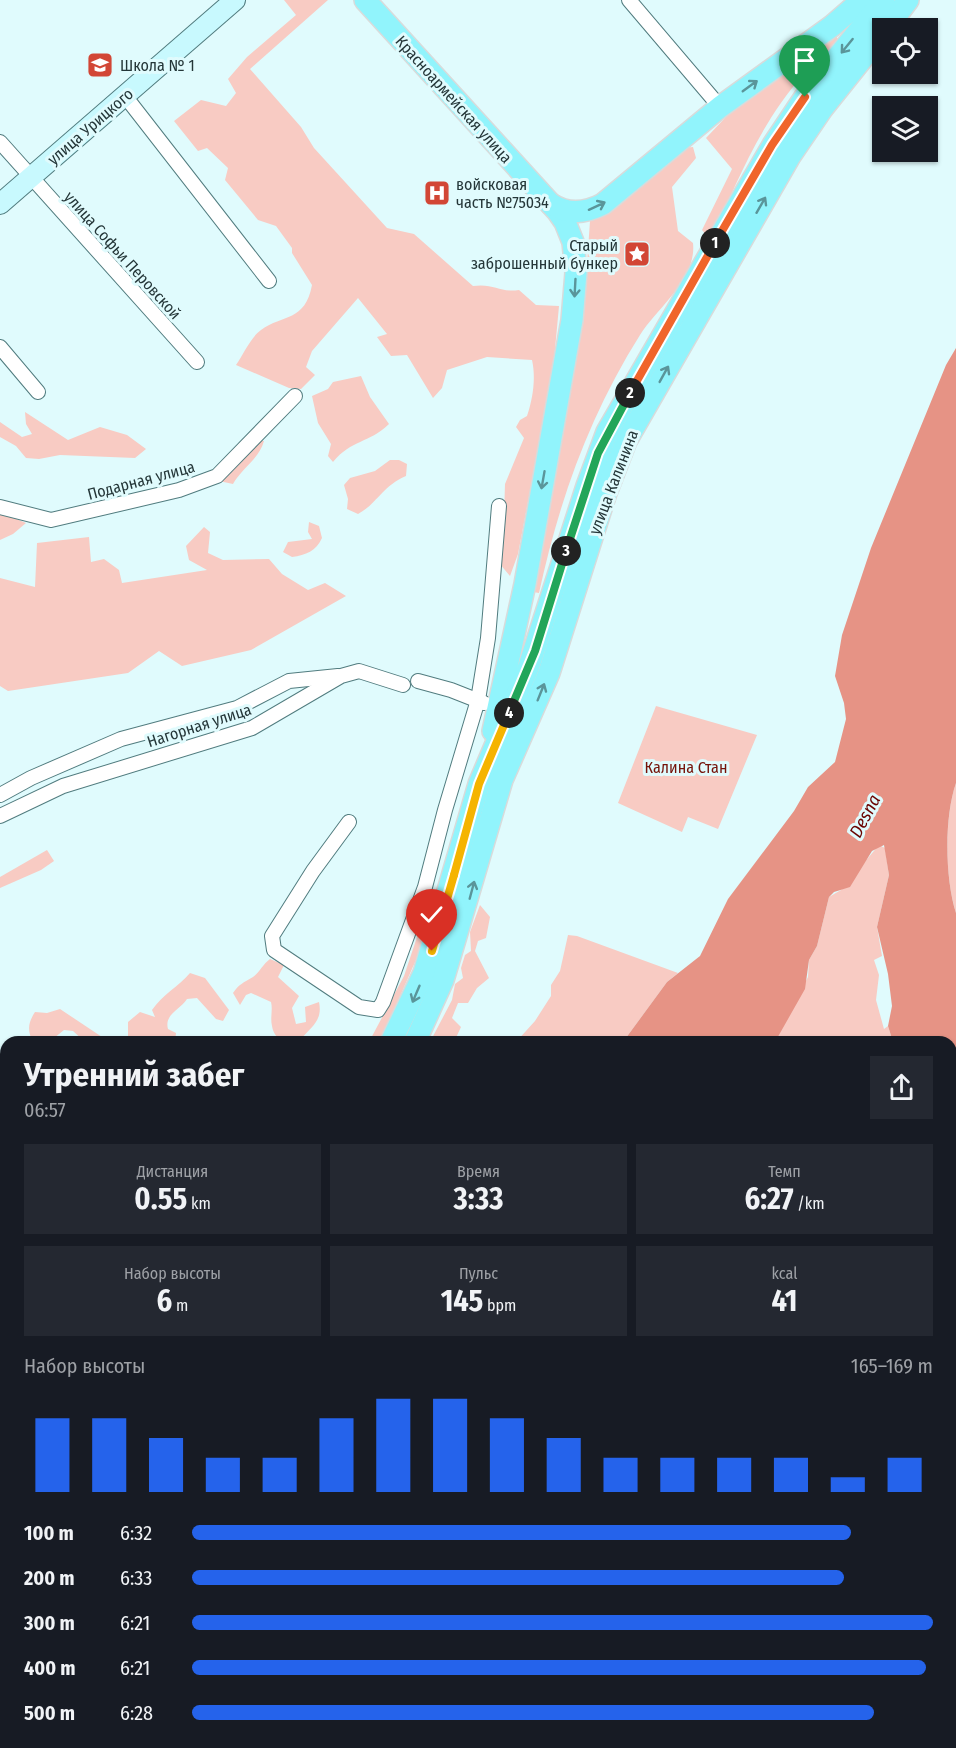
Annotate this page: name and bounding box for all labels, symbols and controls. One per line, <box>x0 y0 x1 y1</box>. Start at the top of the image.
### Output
map controls <box>872 18 938 162</box>
button: locate <box>872 18 938 84</box>
street label: Красноармейская улица <box>391 32 516 167</box>
pin <box>779 35 830 97</box>
one-way arrow <box>841 37 854 53</box>
icon: arrive <box>788 44 821 77</box>
school or university icon: Школа № 1 <box>85 50 115 80</box>
place label: Школа № 1 <box>120 56 195 75</box>
one-way arrow <box>741 79 757 92</box>
street label: улица Урицкого <box>44 84 137 169</box>
button: layers <box>872 96 938 162</box>
place label: войсковая часть №75034 <box>456 175 549 212</box>
hospital icon: войсковая часть №75034 <box>422 178 452 208</box>
street label: улица Софьи Перовской <box>60 188 185 323</box>
one-way arrow <box>755 197 767 214</box>
one-way arrow <box>587 200 605 212</box>
pin: 1 <box>700 228 730 258</box>
text: 1 <box>712 233 718 252</box>
place label: Старый заброшенный бункер <box>471 236 618 273</box>
place icon: Старый заброшенный бункер <box>622 239 652 269</box>
one-way arrow <box>569 278 580 297</box>
one-way arrow <box>658 366 670 383</box>
pin: 2 <box>615 378 645 408</box>
text: 2 <box>626 383 634 402</box>
street label: улица Калинина <box>585 427 642 537</box>
street label: Подарная улица <box>85 457 197 504</box>
one-way arrow <box>537 470 548 490</box>
pin: 3 <box>551 536 581 566</box>
text: 3 <box>562 541 570 560</box>
one-way arrow <box>536 683 547 702</box>
pin: 4 <box>494 698 524 728</box>
street label: Нагорная улица <box>145 700 254 751</box>
text: 4 <box>505 703 513 722</box>
park label: Калина Стан <box>645 758 727 777</box>
water label: Desna <box>845 791 885 841</box>
one-way arrow <box>467 880 478 899</box>
pin <box>406 889 457 951</box>
icon: check <box>415 898 448 931</box>
one-way arrow <box>410 984 421 1002</box>
text: Утренний забег <box>24 1055 244 1095</box>
button: share <box>870 1056 933 1119</box>
text: 06:57 <box>24 1098 66 1122</box>
text: Дистанция <box>137 1162 208 1181</box>
text: Время <box>457 1162 500 1181</box>
text: Темп <box>768 1162 801 1181</box>
text: 0.55 <box>134 1181 187 1217</box>
text: 3:33 <box>454 1181 503 1217</box>
text: 6:27 <box>744 1181 794 1217</box>
text: km <box>187 1194 211 1213</box>
text: /km <box>794 1194 825 1213</box>
text: Набор высоты <box>124 1264 221 1283</box>
text: Пульс <box>459 1264 498 1283</box>
text: kcal <box>772 1264 797 1283</box>
text: 6 <box>157 1283 172 1319</box>
text: 145 <box>441 1283 483 1319</box>
text: 41 <box>771 1283 798 1319</box>
text: m <box>172 1296 188 1315</box>
text: bpm <box>483 1296 516 1315</box>
text: Набор высоты <box>24 1354 145 1378</box>
text: 165–169 m <box>851 1354 933 1378</box>
text: 100 m <box>24 1521 74 1545</box>
text: 6:32 <box>120 1521 152 1545</box>
text: 200 m <box>24 1566 75 1590</box>
text: 6:33 <box>120 1566 152 1590</box>
text: 300 m <box>24 1611 75 1635</box>
text: 6:21 <box>120 1611 150 1635</box>
text: 400 m <box>24 1656 76 1680</box>
text: 6:21 <box>120 1656 150 1680</box>
text: 500 m <box>24 1701 75 1725</box>
text: 6:28 <box>120 1701 153 1725</box>

